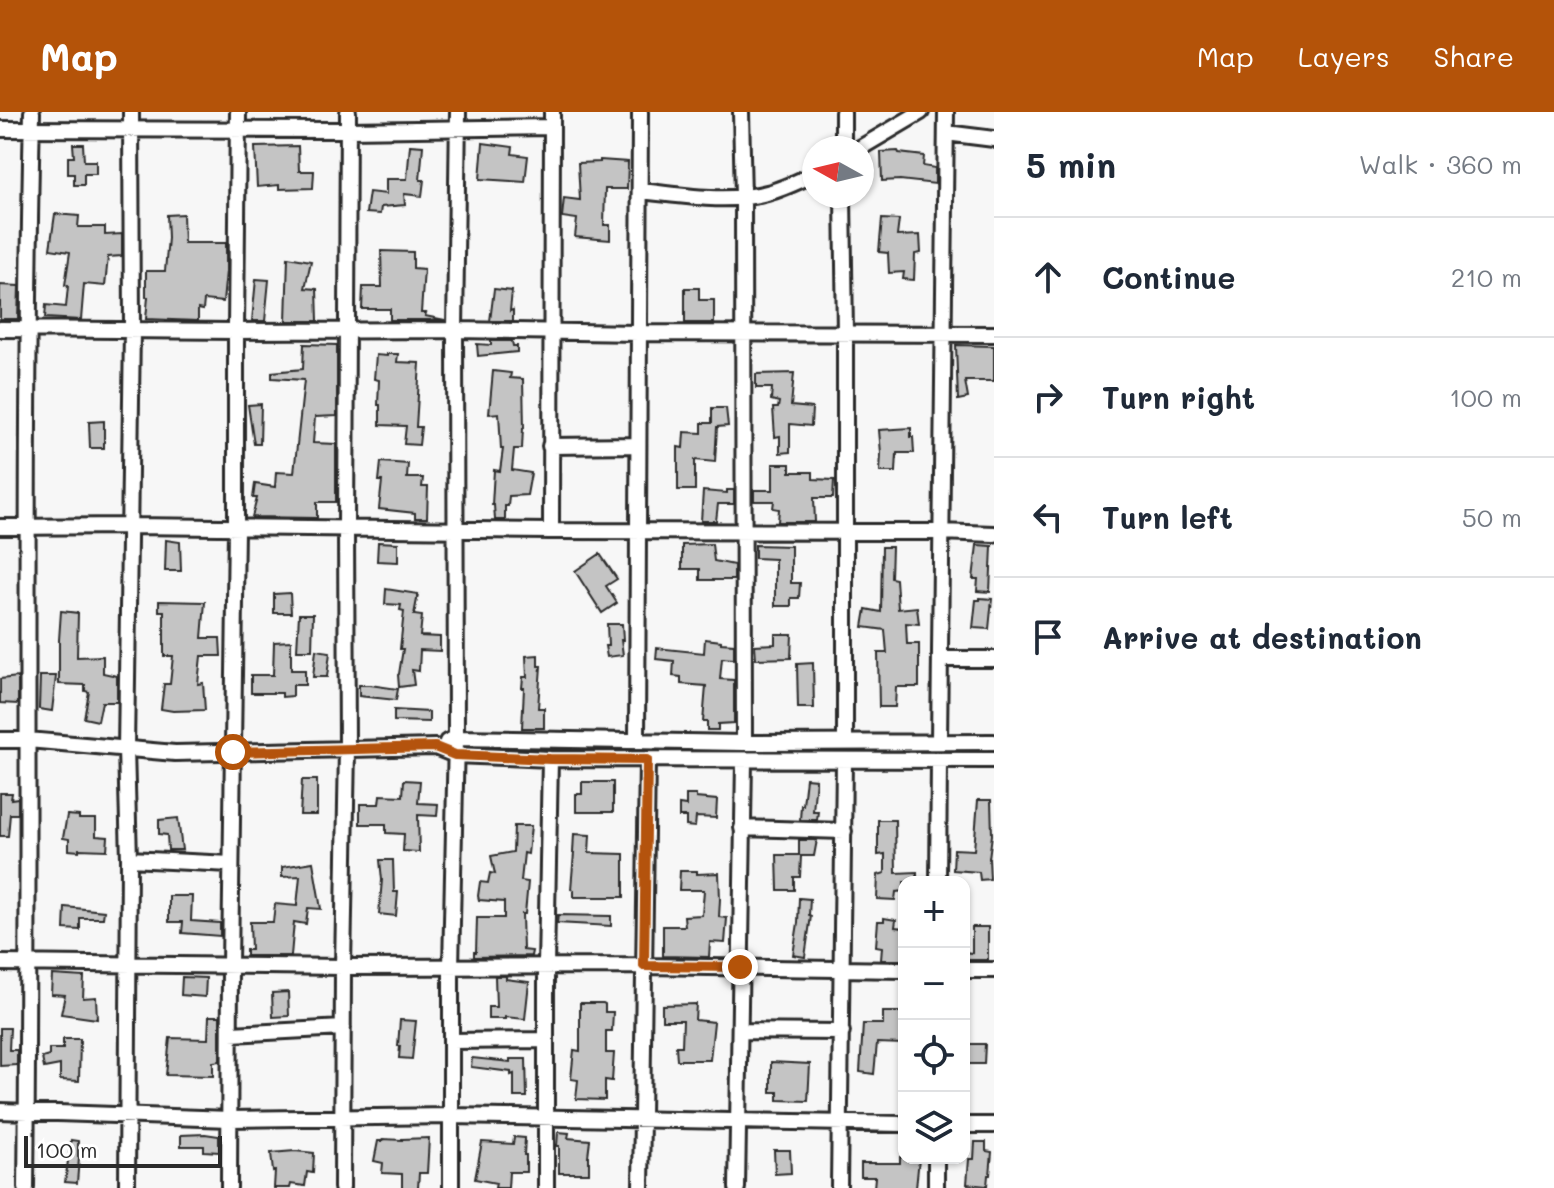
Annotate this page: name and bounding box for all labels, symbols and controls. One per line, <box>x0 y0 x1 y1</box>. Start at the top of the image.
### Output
text: Map <box>40 31 118 81</box>
text: Map <box>1197 38 1254 74</box>
text: Layers <box>1298 38 1390 74</box>
text: Share <box>1434 38 1514 74</box>
north arrow <box>802 136 874 208</box>
text: 5 min <box>1026 142 1116 187</box>
text: Walk · 360 m <box>1359 147 1522 181</box>
icon: ahead <box>1026 255 1070 299</box>
text: Continue <box>1102 257 1235 297</box>
text: 210 m <box>1451 260 1522 294</box>
icon: right <box>1026 375 1070 419</box>
text: Turn right <box>1102 377 1255 417</box>
text: 100 m <box>1449 380 1522 414</box>
icon: left <box>1026 495 1070 539</box>
text: Turn left <box>1102 497 1233 537</box>
text: 50 m <box>1462 500 1522 534</box>
icon: arrive <box>1026 615 1070 659</box>
text: Arrive at destination <box>1102 617 1422 657</box>
route start <box>215 734 251 770</box>
map controls <box>898 876 970 1164</box>
button: + <box>898 876 970 948</box>
button: − <box>898 948 970 1020</box>
route end <box>722 949 758 985</box>
button: locate <box>898 1020 970 1092</box>
button: layers <box>898 1092 970 1164</box>
scale bar <box>24 1132 222 1168</box>
text: 100 m <box>36 1135 98 1164</box>

